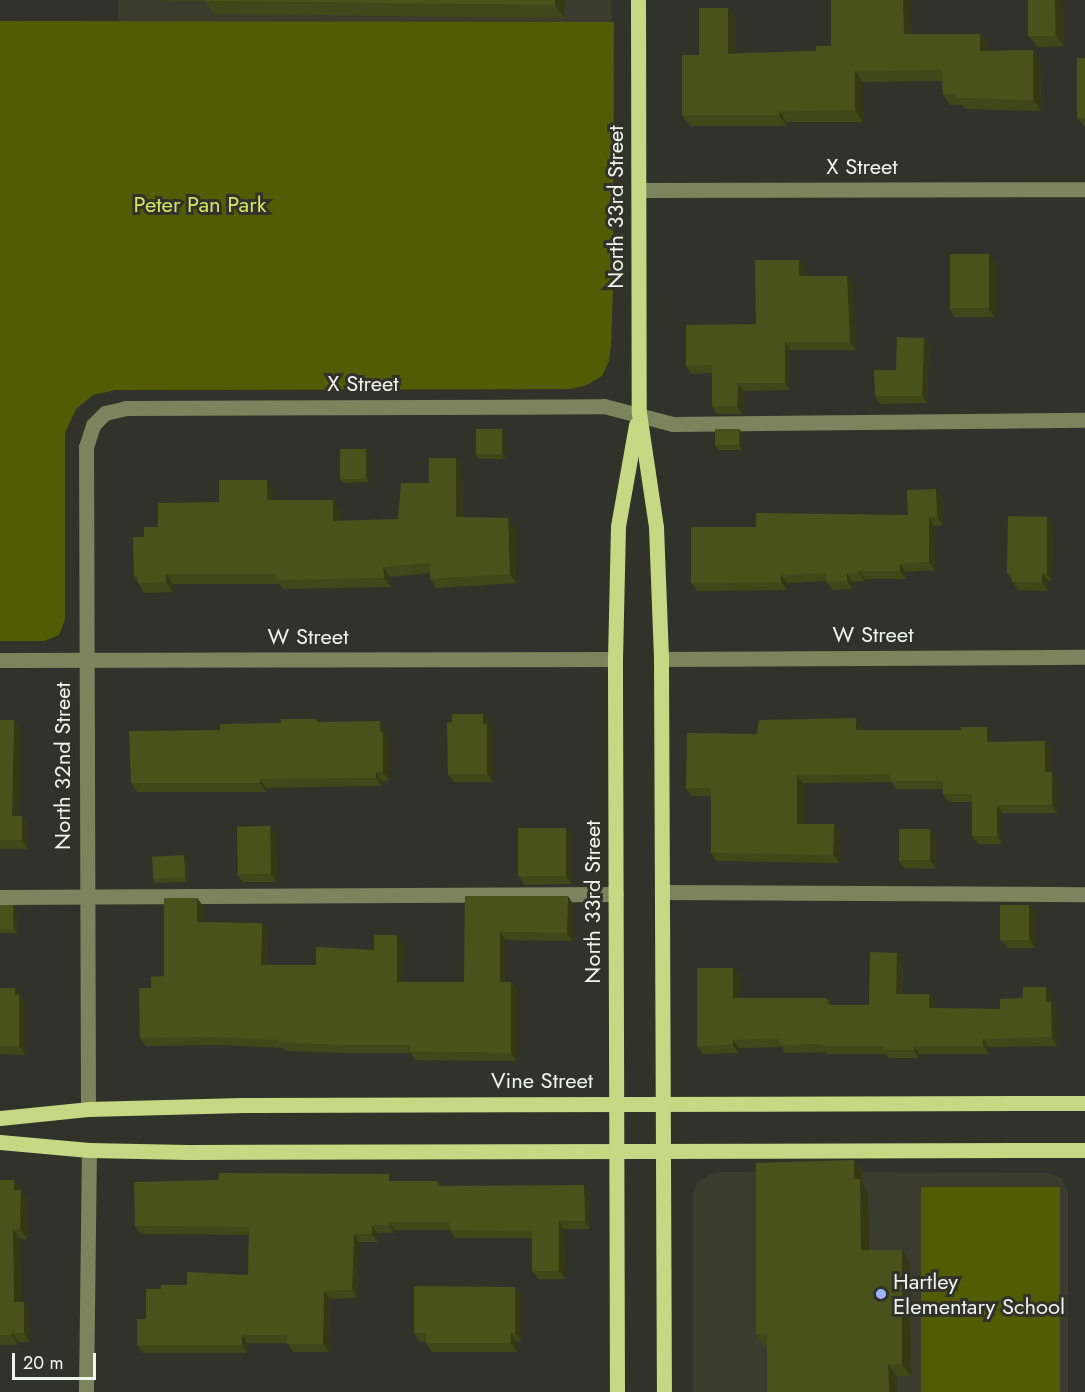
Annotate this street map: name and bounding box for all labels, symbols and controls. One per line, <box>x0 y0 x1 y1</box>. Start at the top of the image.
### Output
street label: North 33rd Street <box>603 125 629 289</box>
street label: X Street <box>826 154 898 180</box>
park label: Peter Pan Park <box>134 192 266 218</box>
street label: X Street <box>327 371 399 397</box>
street label: W Street <box>833 622 913 648</box>
street label: W Street <box>268 624 348 650</box>
street label: North 32nd Street <box>50 682 76 850</box>
street label: North 33rd Street <box>580 820 606 984</box>
street label: Vine Street <box>491 1068 593 1094</box>
place label: Hartley Elementary School <box>893 1268 1065 1320</box>
marker: Hartley Elementary School <box>874 1287 888 1301</box>
scale bar <box>15 1341 99 1379</box>
text: 20 m <box>23 1350 63 1376</box>

